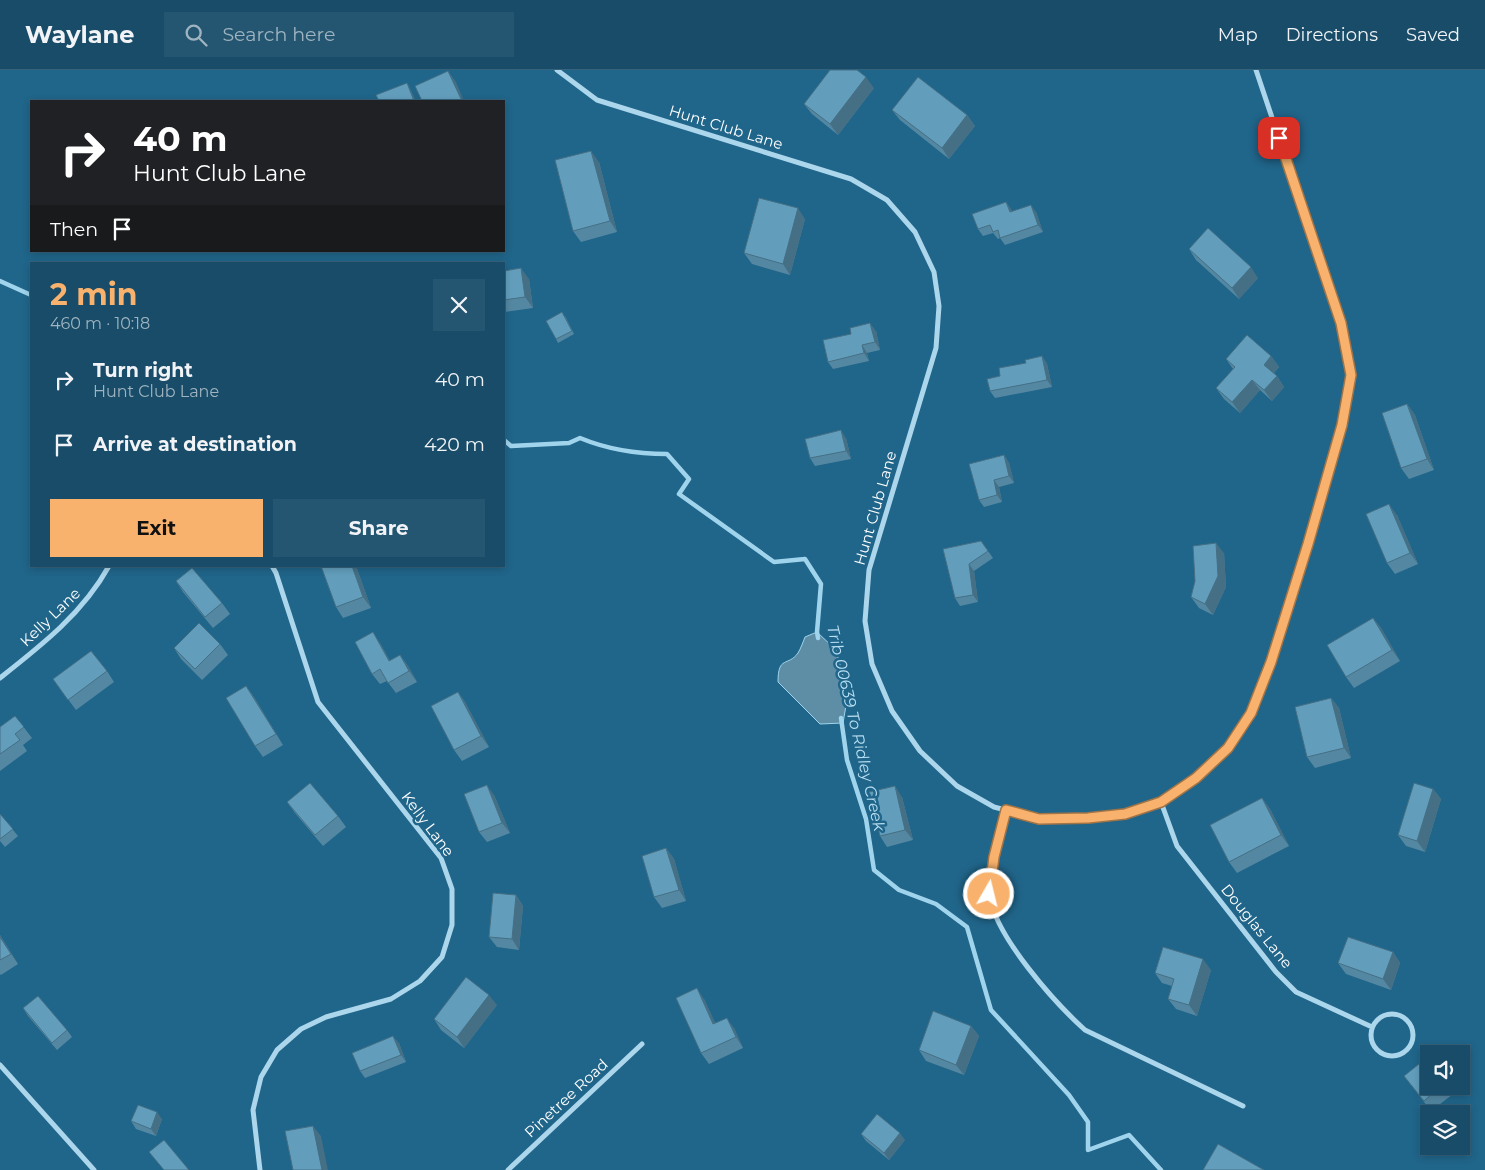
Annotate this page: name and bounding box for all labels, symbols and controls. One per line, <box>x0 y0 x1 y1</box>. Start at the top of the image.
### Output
search box <box>164 12 514 57</box>
text: Waylane <box>25 20 134 49</box>
icon: search <box>182 21 210 49</box>
text: Search here <box>222 23 335 46</box>
text: Map <box>1218 24 1258 46</box>
text: Directions <box>1286 24 1378 46</box>
text: Saved <box>1406 24 1460 46</box>
street label: Hunt Club Lane <box>667 101 785 153</box>
text: 40 m <box>133 117 228 160</box>
pin <box>1258 117 1300 159</box>
icon: right <box>50 120 115 185</box>
icon: arrive <box>1265 124 1293 152</box>
text: Hunt Club Lane <box>133 160 306 187</box>
icon: arrive <box>108 215 136 243</box>
text: Then <box>50 218 98 241</box>
text: 2 min <box>50 276 137 313</box>
button: close <box>433 279 485 331</box>
text: 460 m · 10:18 <box>50 314 150 333</box>
text: Turn right <box>93 359 193 382</box>
icon: right <box>50 366 78 394</box>
text: 40 m <box>435 368 485 391</box>
text: Hunt Club Lane <box>93 382 219 401</box>
icon: arrive <box>50 431 78 459</box>
text: Arrive at destination <box>93 433 297 456</box>
text: 420 m <box>424 433 485 456</box>
street label: Hunt Club Lane <box>850 449 900 567</box>
button: Exit <box>50 499 263 557</box>
button: Share <box>273 499 485 557</box>
street label: Kelly Lane <box>16 584 84 650</box>
water label: Trib 00639 To Ridley Creek <box>823 623 889 834</box>
street label: Kelly Lane <box>397 788 459 860</box>
position arrow <box>962 867 1014 919</box>
street label: Douglas Lane <box>1217 880 1297 972</box>
map controls <box>1420 1045 1470 1155</box>
button: sound <box>1420 1045 1470 1095</box>
street label: Pinetree Road <box>520 1054 612 1142</box>
button: layers <box>1420 1105 1470 1155</box>

